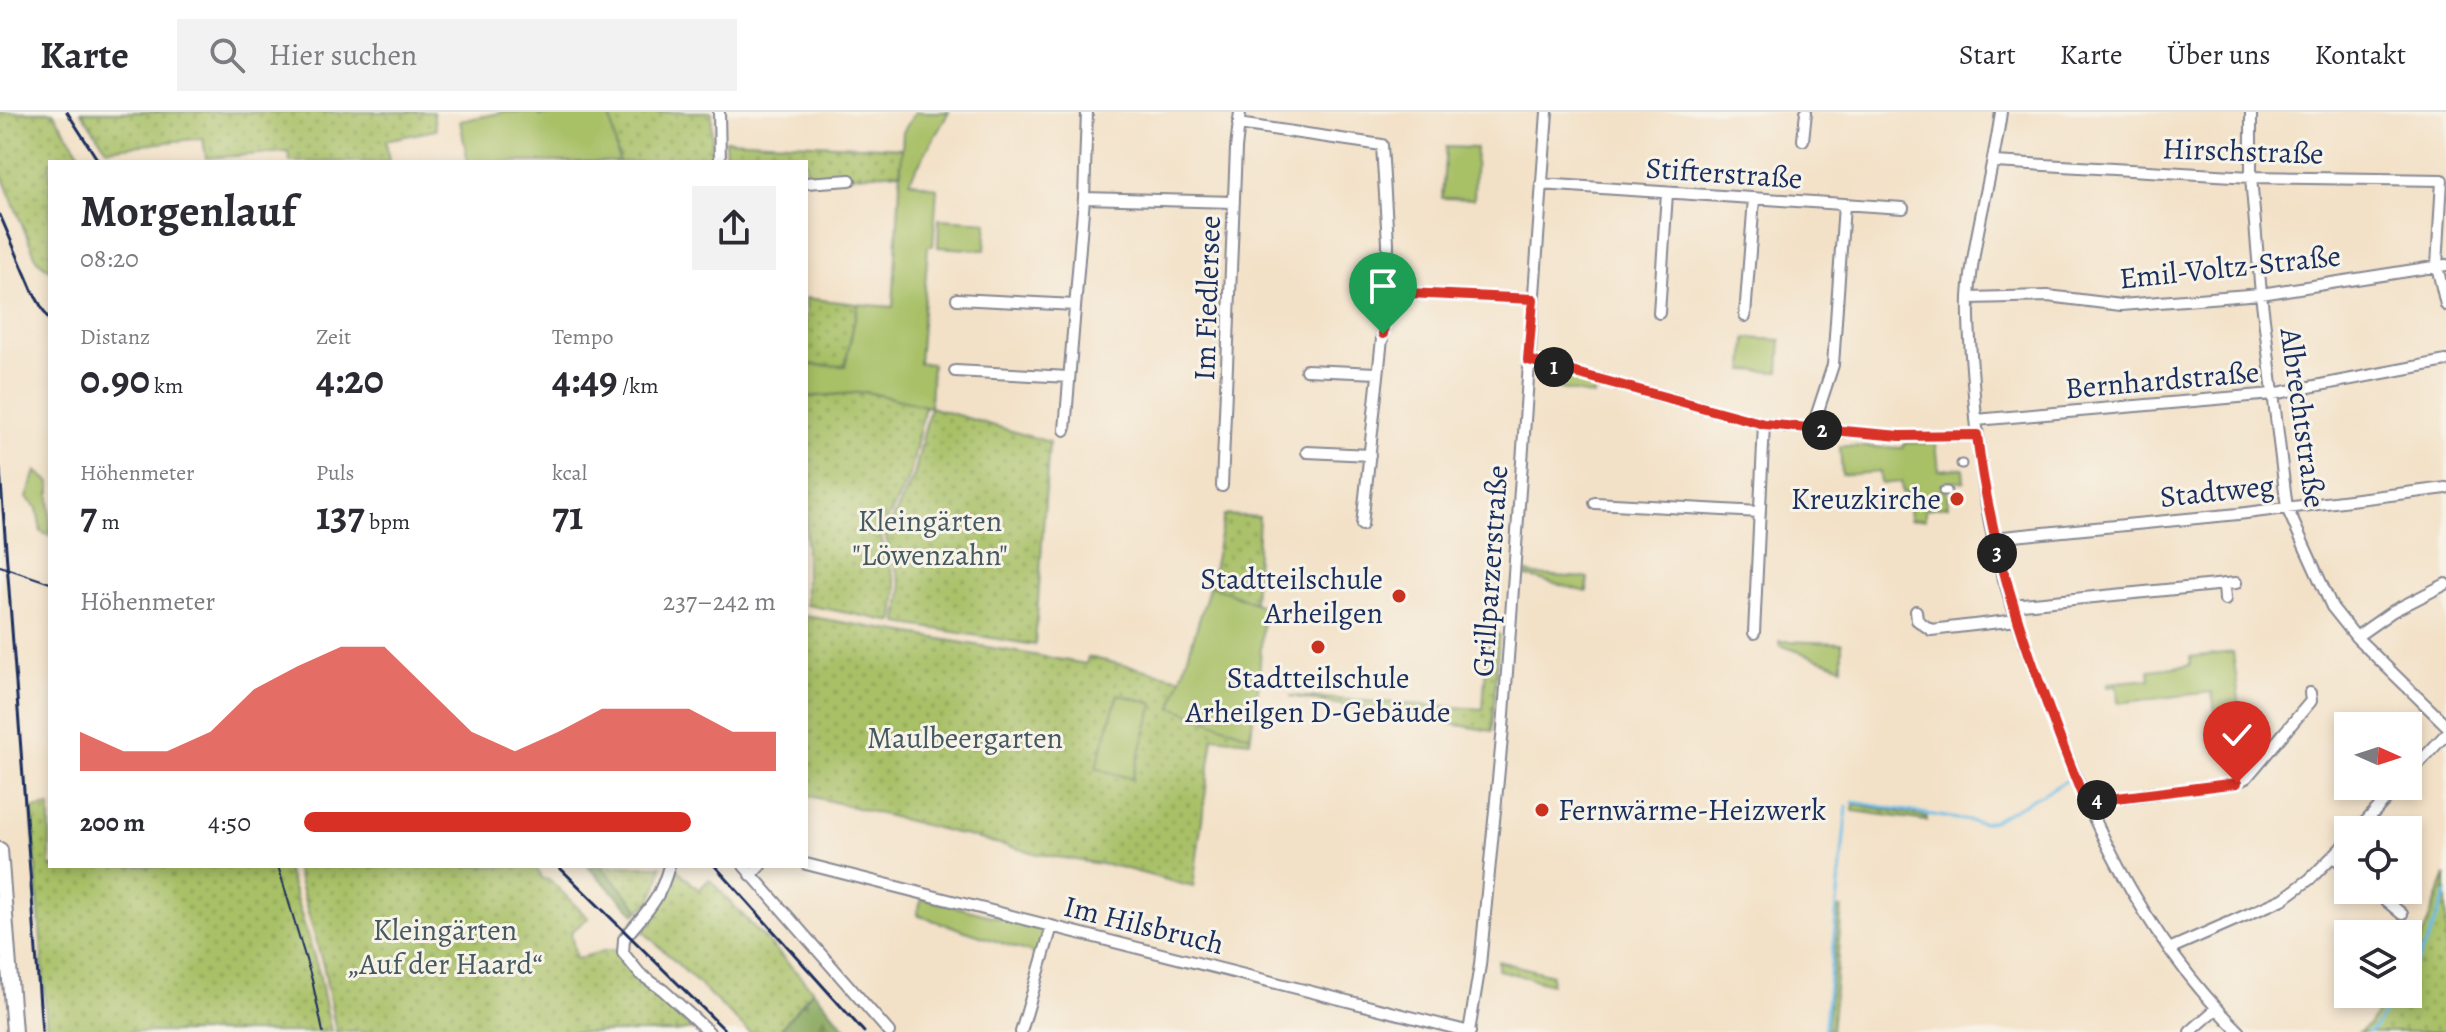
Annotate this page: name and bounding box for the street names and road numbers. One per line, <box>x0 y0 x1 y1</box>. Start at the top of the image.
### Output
street label: Hirschstraße <box>2162 128 2324 174</box>
street label: Stifterstraße <box>1644 148 1804 198</box>
street label: Im Fiedlersee <box>1184 215 1230 381</box>
street label: Emil-Voltz-Straße <box>2117 236 2343 298</box>
street label: Albrechtstraße <box>2270 325 2335 510</box>
street label: Bernhardstraße <box>2063 352 2261 408</box>
street label: Grillparzerstraße <box>1463 464 1517 678</box>
street label: Stadtweg <box>2158 465 2276 517</box>
street label: Im Hilsbruch <box>1060 886 1228 964</box>

